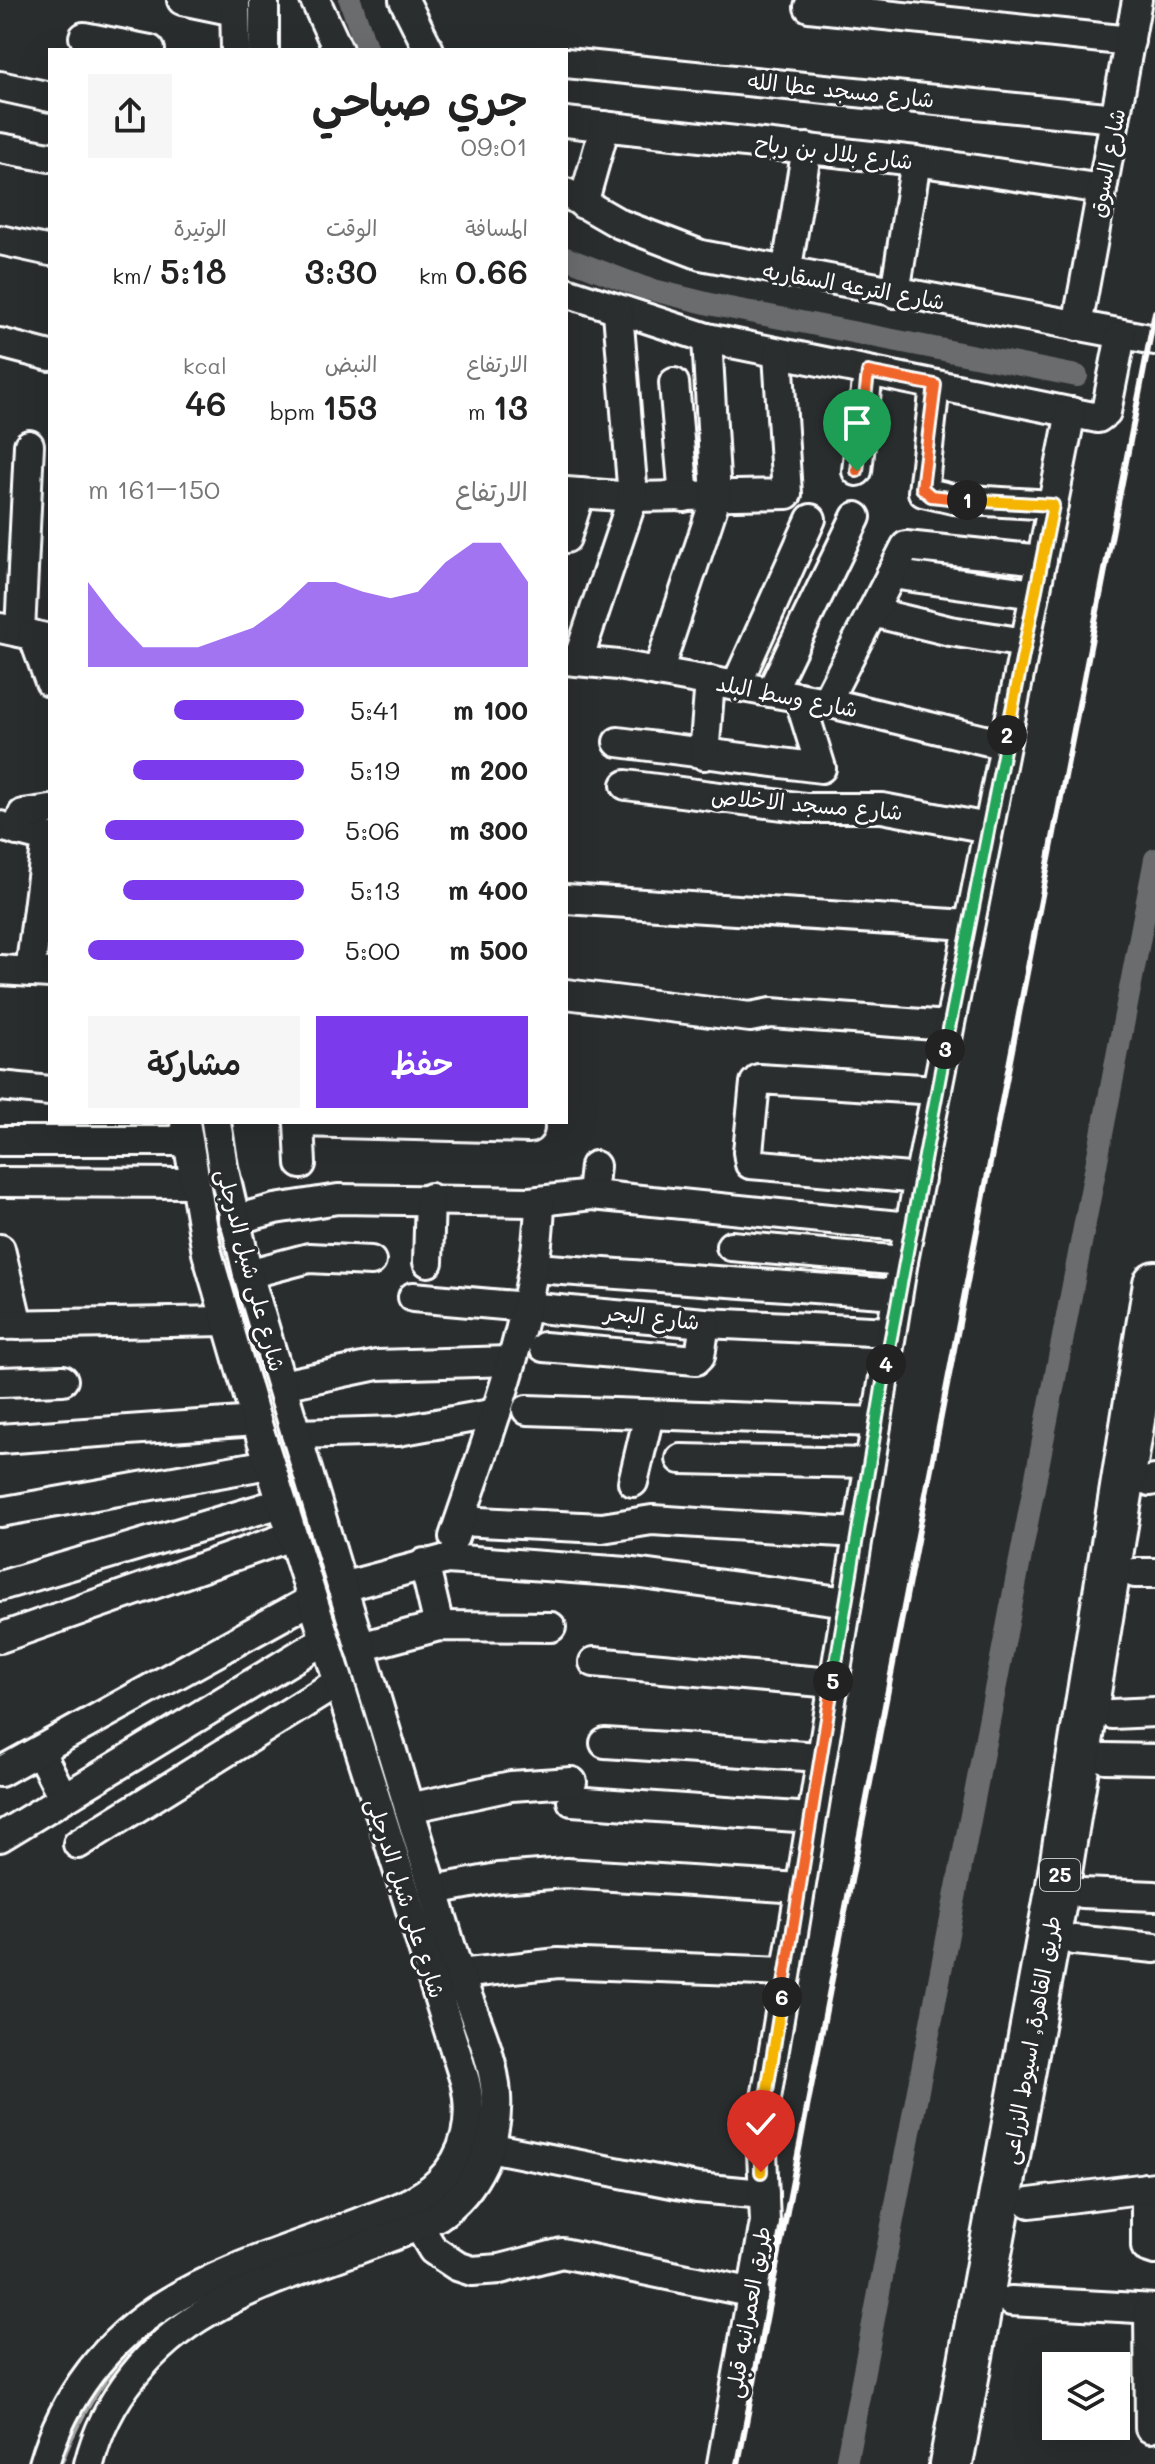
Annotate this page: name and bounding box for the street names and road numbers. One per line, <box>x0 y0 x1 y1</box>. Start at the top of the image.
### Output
street label: شارع مسجد عطا الله <box>746 65 936 116</box>
street label: شارع السوق <box>1082 106 1133 220</box>
street label: شارع بلال بن رباح <box>753 127 915 178</box>
street label: شارع الترعه السقاريه <box>760 255 947 318</box>
street label: شارع وسط البلد <box>713 668 860 725</box>
street label: شارع مسجد الاخلاص <box>710 781 904 828</box>
street label: شارع على شبل الدرجلى <box>209 1165 293 1375</box>
street label: شارع البحر <box>601 1297 701 1338</box>
street label: شارع على شبل الدرجلى <box>359 1794 453 2002</box>
road number: 25 <box>1040 1859 1080 1891</box>
street label: طريق القاهرة, اسيوط الزراعى <box>994 1913 1068 2167</box>
street label: طريق العمرانيه قبلى <box>718 2224 778 2400</box>

